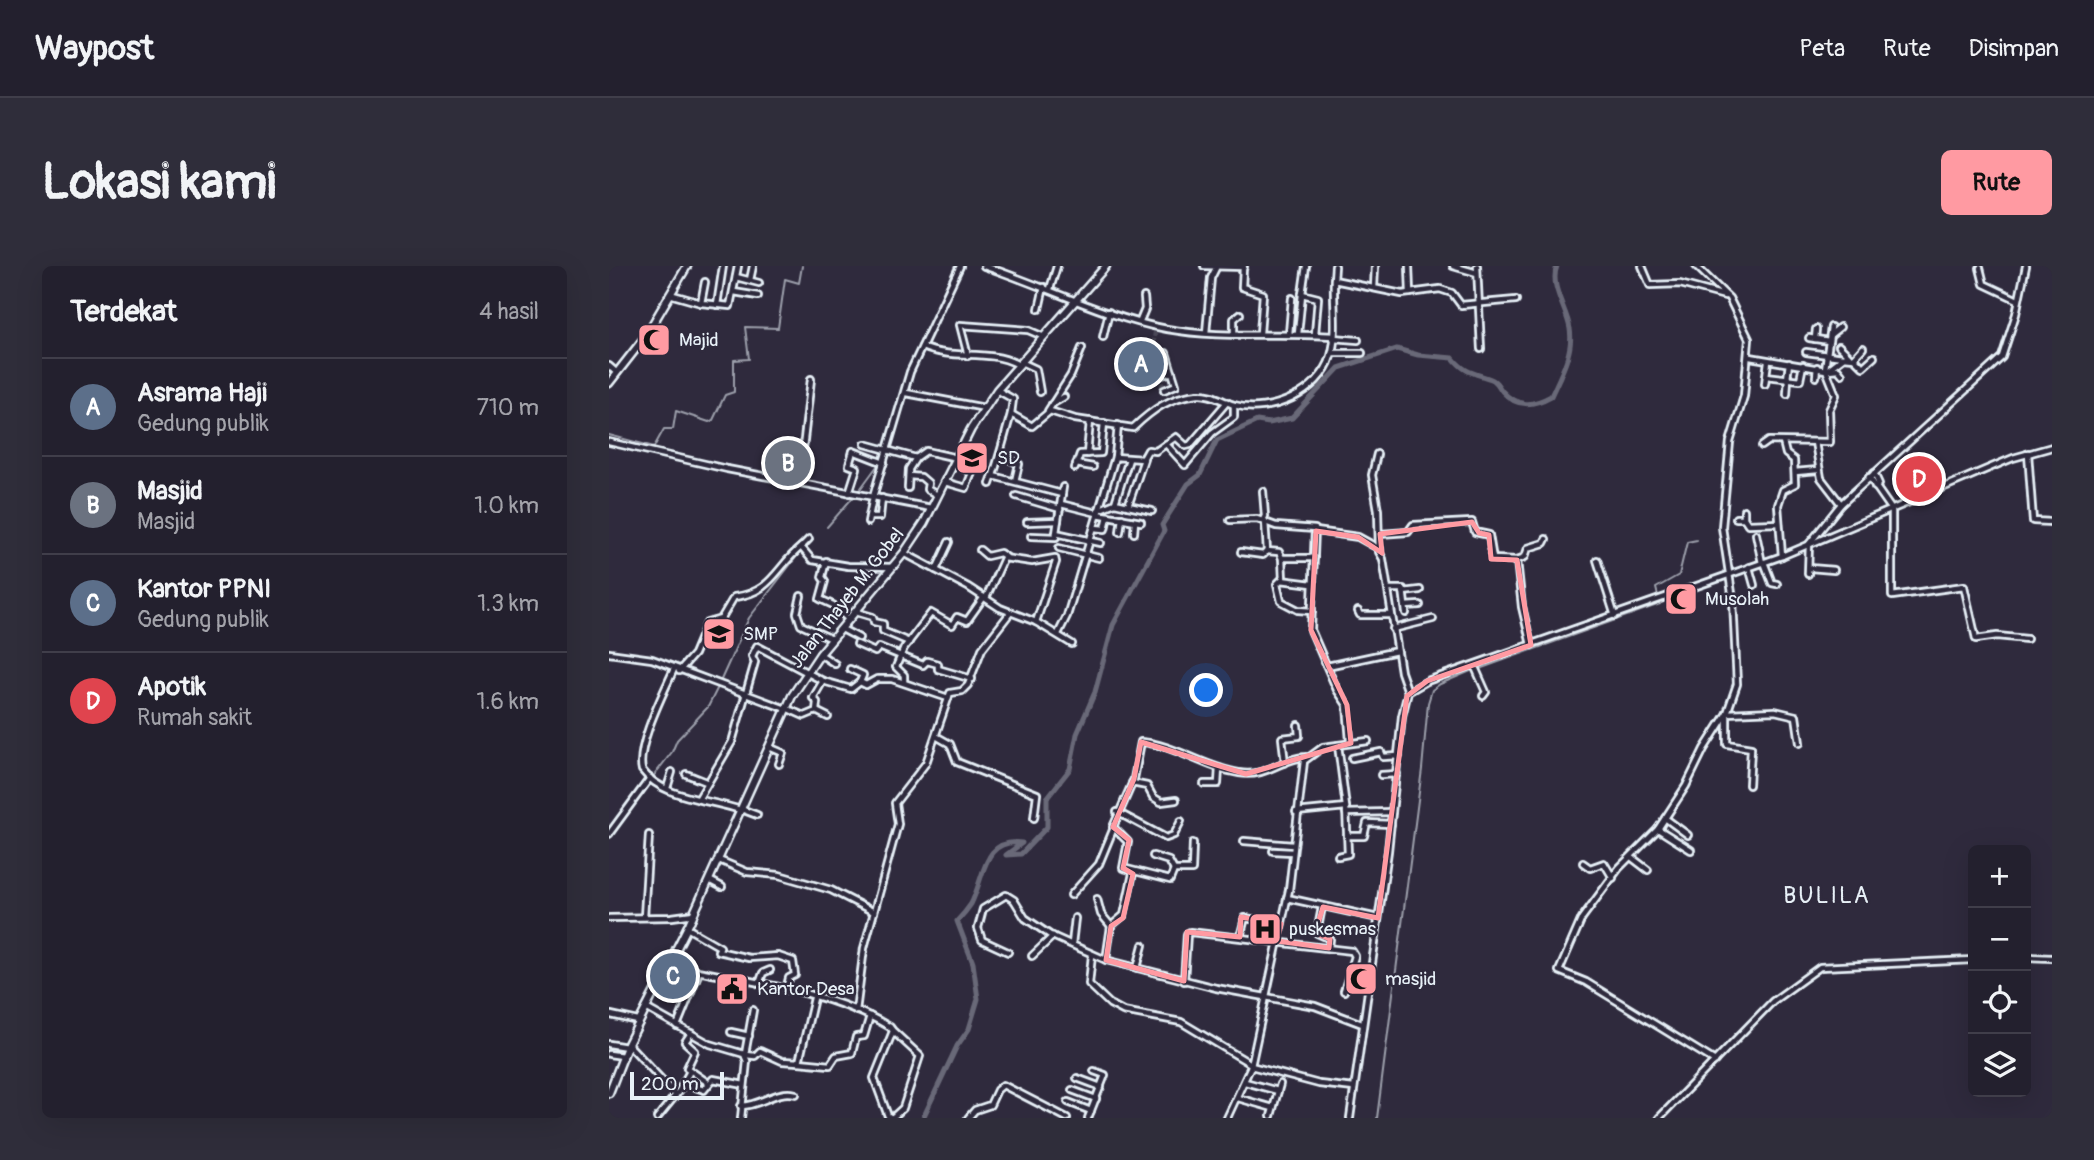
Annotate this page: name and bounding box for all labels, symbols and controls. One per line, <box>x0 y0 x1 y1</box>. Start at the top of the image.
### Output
text: Waypost <box>35 28 154 69</box>
text: Peta <box>1799 34 1845 63</box>
text: Rute <box>1883 34 1931 63</box>
text: Disimpan <box>1969 34 2059 63</box>
button: Rute <box>1941 150 2052 215</box>
text: Lokasi kami <box>42 152 276 213</box>
text: Terdekat <box>70 293 177 330</box>
text: 4 hasil <box>479 297 539 326</box>
mosque icon: Majid <box>635 321 673 359</box>
place label: Majid <box>679 328 719 352</box>
pin: A <box>1118 338 1164 390</box>
text: Asrama Haji <box>137 377 267 409</box>
text: A <box>86 393 100 422</box>
text: 710 m <box>477 393 539 422</box>
text: Gedung publik <box>137 409 269 438</box>
pin: B <box>765 437 811 489</box>
school or university icon: SD <box>953 439 991 477</box>
place label: SD <box>997 446 1020 470</box>
pin: D <box>1896 453 1942 505</box>
text: Masjid <box>137 475 203 507</box>
text: B <box>86 491 100 520</box>
text: 1.0 km <box>474 491 539 520</box>
text: Masjid <box>137 507 195 536</box>
street label: Jalan Thayeb M. Gobel <box>785 523 909 673</box>
text: Kantor PPNI <box>137 573 271 605</box>
mosque icon: Musolah <box>1662 580 1700 618</box>
place label: Musolah <box>1705 587 1769 611</box>
text: C <box>86 589 100 618</box>
text: 1.3 km <box>477 589 539 618</box>
text: Gedung publik <box>137 605 269 634</box>
school or university icon: SMP <box>700 615 738 653</box>
place label: SMP <box>743 622 778 646</box>
text: Apotik <box>137 671 206 703</box>
your location <box>1189 673 1223 707</box>
text: D <box>86 687 100 716</box>
text: 1.6 km <box>477 687 539 716</box>
text: Rumah sakit <box>137 703 252 732</box>
map controls <box>1968 845 2031 1097</box>
button: + <box>1968 845 2031 908</box>
district label: BULILA <box>1783 881 1871 910</box>
button: − <box>1968 908 2031 971</box>
hospital icon: puskesmas <box>1246 910 1284 948</box>
place label: puskesmas <box>1289 917 1377 941</box>
pin: C <box>650 950 696 1002</box>
mosque icon: masjid <box>1342 960 1380 998</box>
place label: masjid <box>1385 967 1436 991</box>
public building icon: Kantor Desa <box>713 970 751 1008</box>
button: locate <box>1968 971 2031 1034</box>
place label: Kantor Desa <box>757 977 855 1001</box>
button: layers <box>1968 1034 2031 1097</box>
scale bar <box>630 1069 725 1101</box>
text: 200 m <box>641 1072 699 1096</box>

